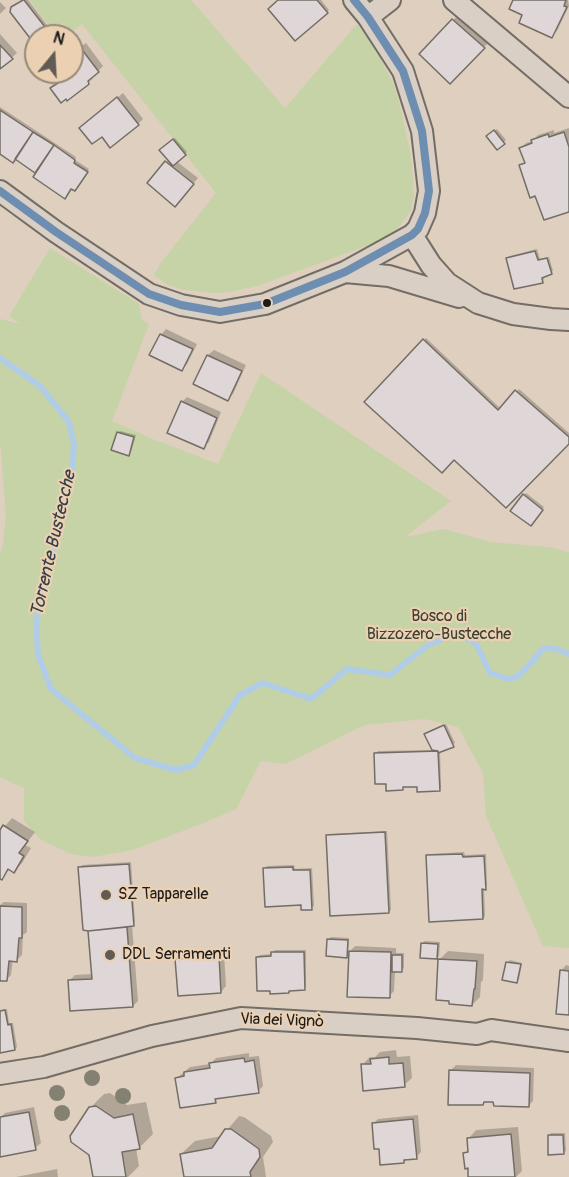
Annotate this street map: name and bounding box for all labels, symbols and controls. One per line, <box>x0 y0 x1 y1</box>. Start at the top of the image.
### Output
north arrow <box>24 24 84 84</box>
text: N <box>51 28 67 50</box>
unlabelled marker <box>261 297 273 309</box>
water label: Torrente Bustecche <box>27 469 81 619</box>
park label: Bosco di Bizzozero-Bustecche <box>367 607 511 645</box>
place label: SZ Tapparelle <box>118 885 208 905</box>
marker: SZ Tapparelle <box>99 888 113 902</box>
place label: DDL Serramenti <box>122 945 231 965</box>
marker: DDL Serramenti <box>103 948 117 962</box>
street label: Via dei Vignò <box>240 1010 324 1032</box>

